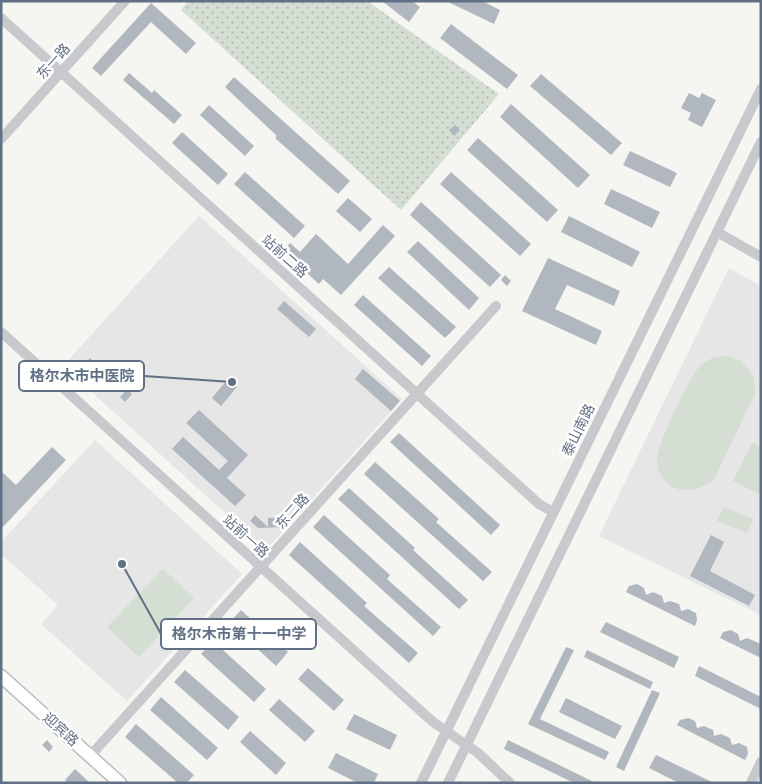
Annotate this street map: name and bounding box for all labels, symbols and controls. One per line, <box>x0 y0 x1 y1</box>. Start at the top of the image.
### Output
street label: 东一路 <box>33 40 73 82</box>
street label: 站前二路 <box>259 231 311 281</box>
callout: 格尔木市中医院 <box>19 361 144 391</box>
text: 格尔木市中医院 <box>29 367 135 384</box>
street label: 泰山南路 <box>559 401 597 459</box>
street label: 东二路 <box>272 490 312 532</box>
street label: 站前一路 <box>220 511 272 561</box>
callout: 格尔木市第十一中学 <box>161 619 316 649</box>
text: 格尔木市第十一中学 <box>171 625 307 642</box>
street label: 迎宾路 <box>40 709 82 749</box>

